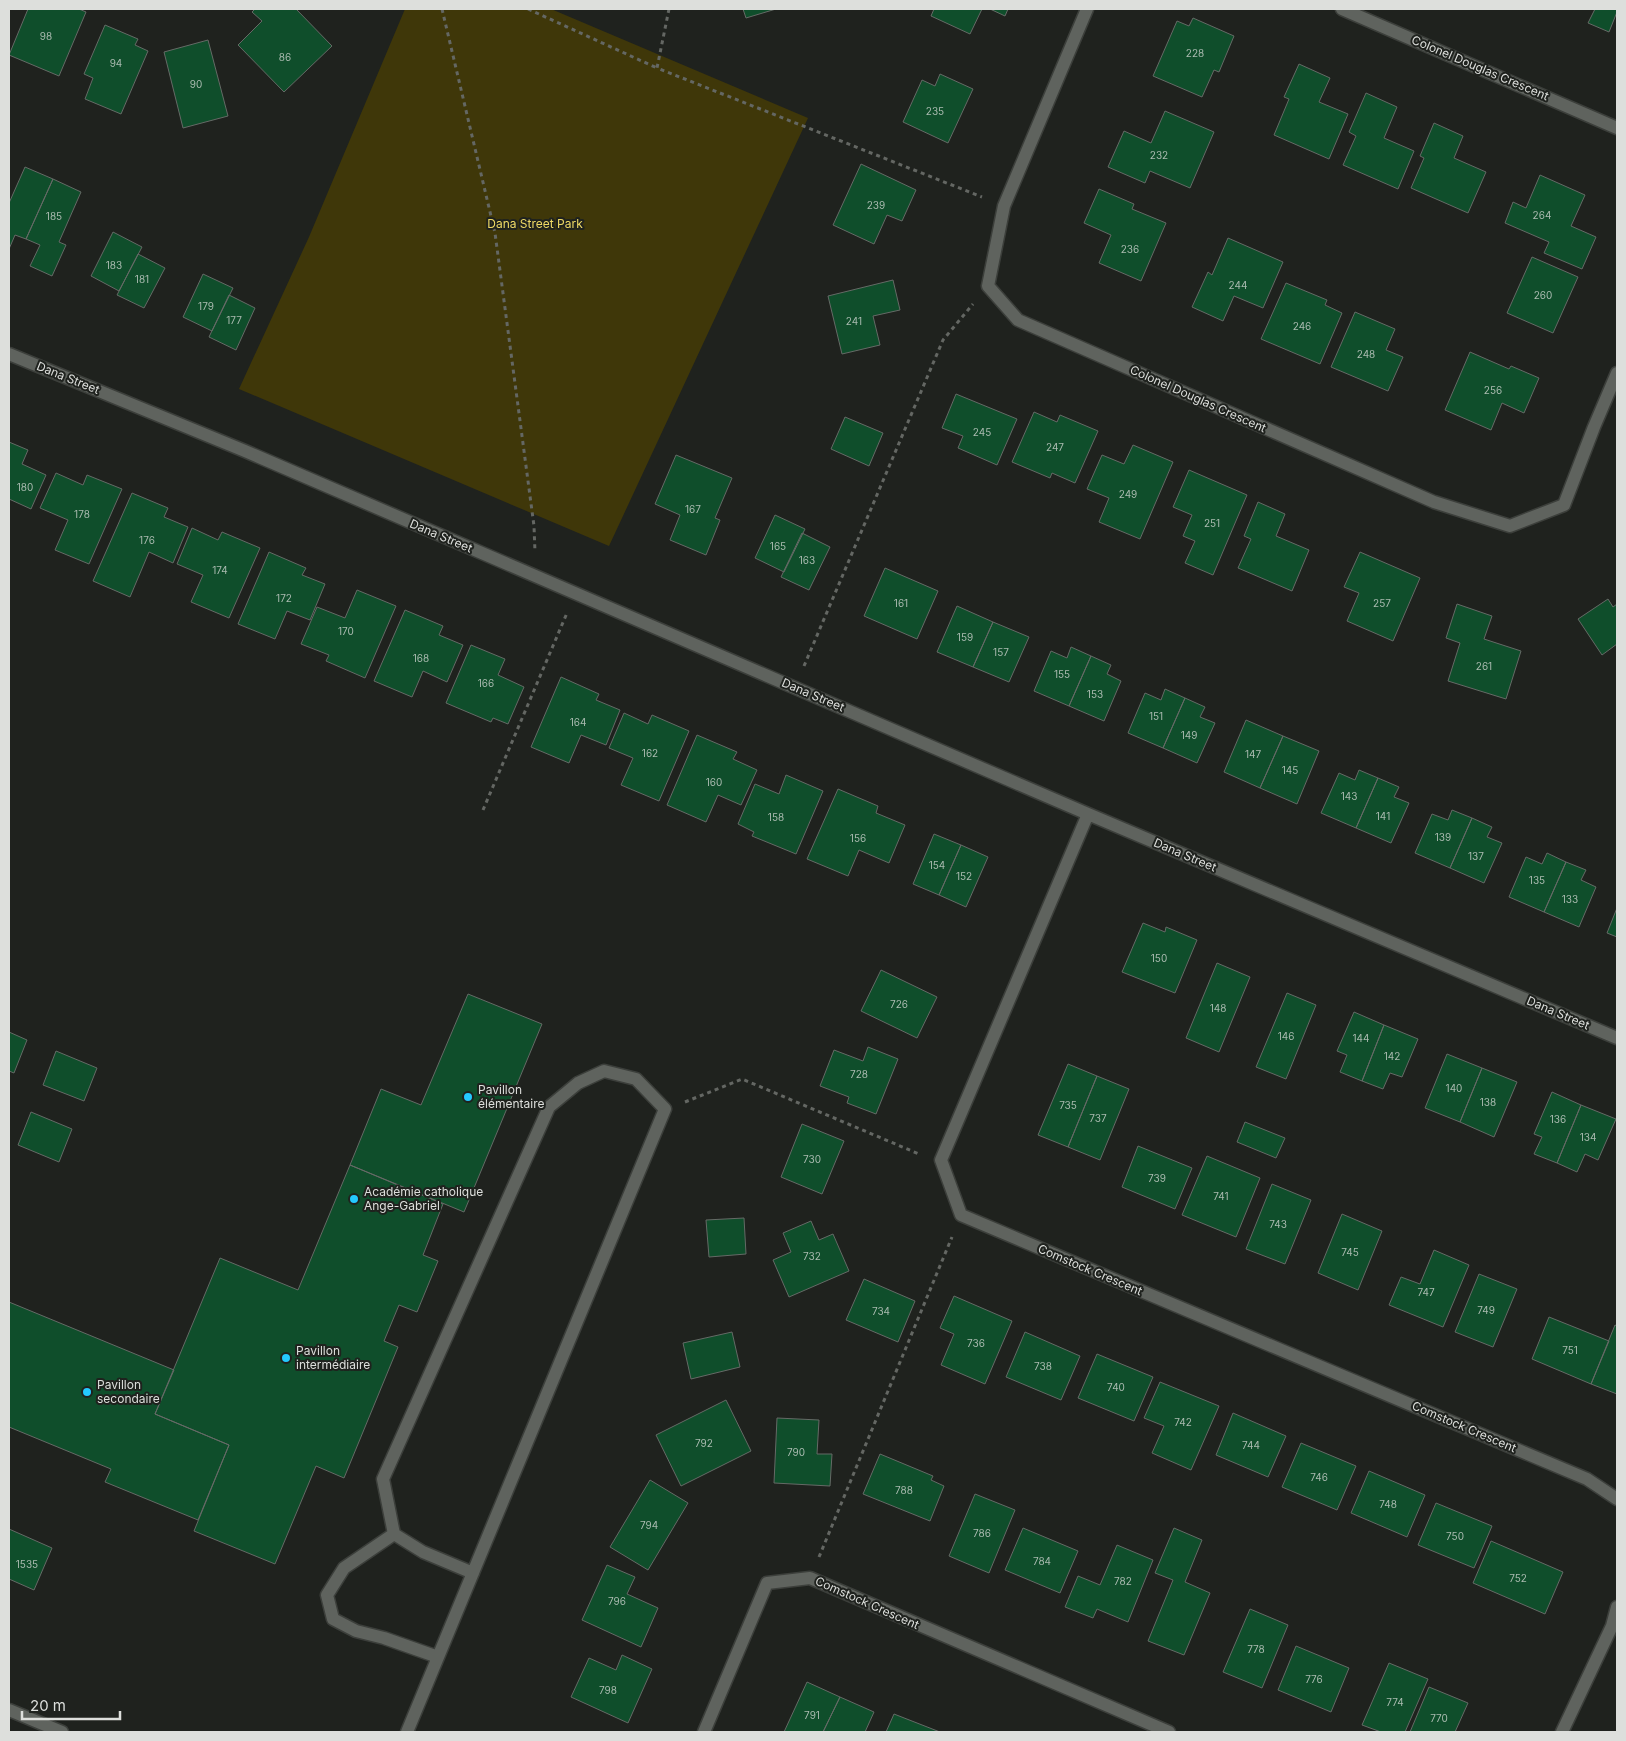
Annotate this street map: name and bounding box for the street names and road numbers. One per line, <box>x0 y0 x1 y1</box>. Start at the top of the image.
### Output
street label: Colonel Douglas Crescent <box>1409 32 1551 103</box>
street label: Dana Street <box>35 358 102 397</box>
street label: Colonel Douglas Crescent <box>1128 362 1269 435</box>
street label: Dana Street <box>408 516 475 555</box>
street label: Dana Street <box>780 675 847 714</box>
street label: Dana Street <box>1152 835 1219 874</box>
street label: Dana Street <box>1525 993 1592 1032</box>
street label: Comstock Crescent <box>1036 1241 1145 1298</box>
street label: Comstock Crescent <box>1410 1398 1519 1455</box>
street label: Comstock Crescent <box>813 1573 921 1632</box>

